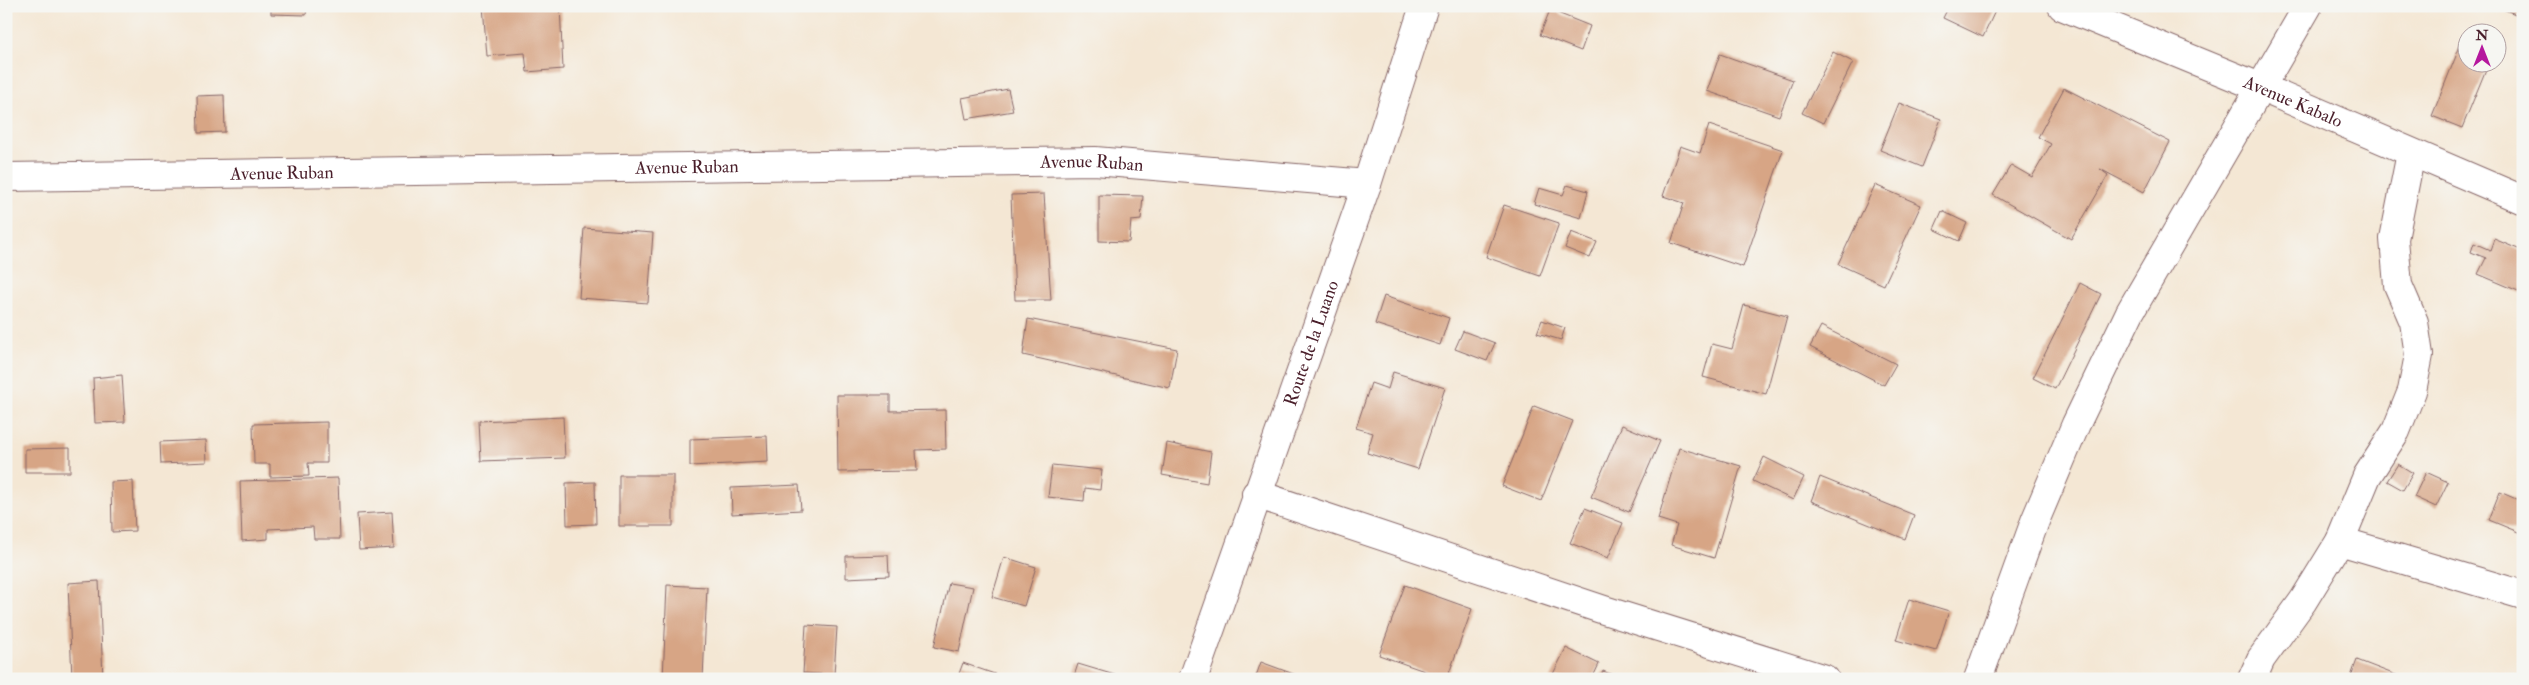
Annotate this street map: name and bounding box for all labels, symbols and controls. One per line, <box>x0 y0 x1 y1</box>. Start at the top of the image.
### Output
north arrow <box>2456 22 2506 72</box>
text: N <box>2475 27 2489 44</box>
street label: Avenue Kabalo <box>2239 70 2346 133</box>
street label: Avenue Ruban <box>1039 149 1144 177</box>
street label: Avenue Ruban <box>634 155 739 179</box>
street label: Avenue Ruban <box>229 161 334 185</box>
street label: Route de la Luano <box>1278 277 1344 409</box>

